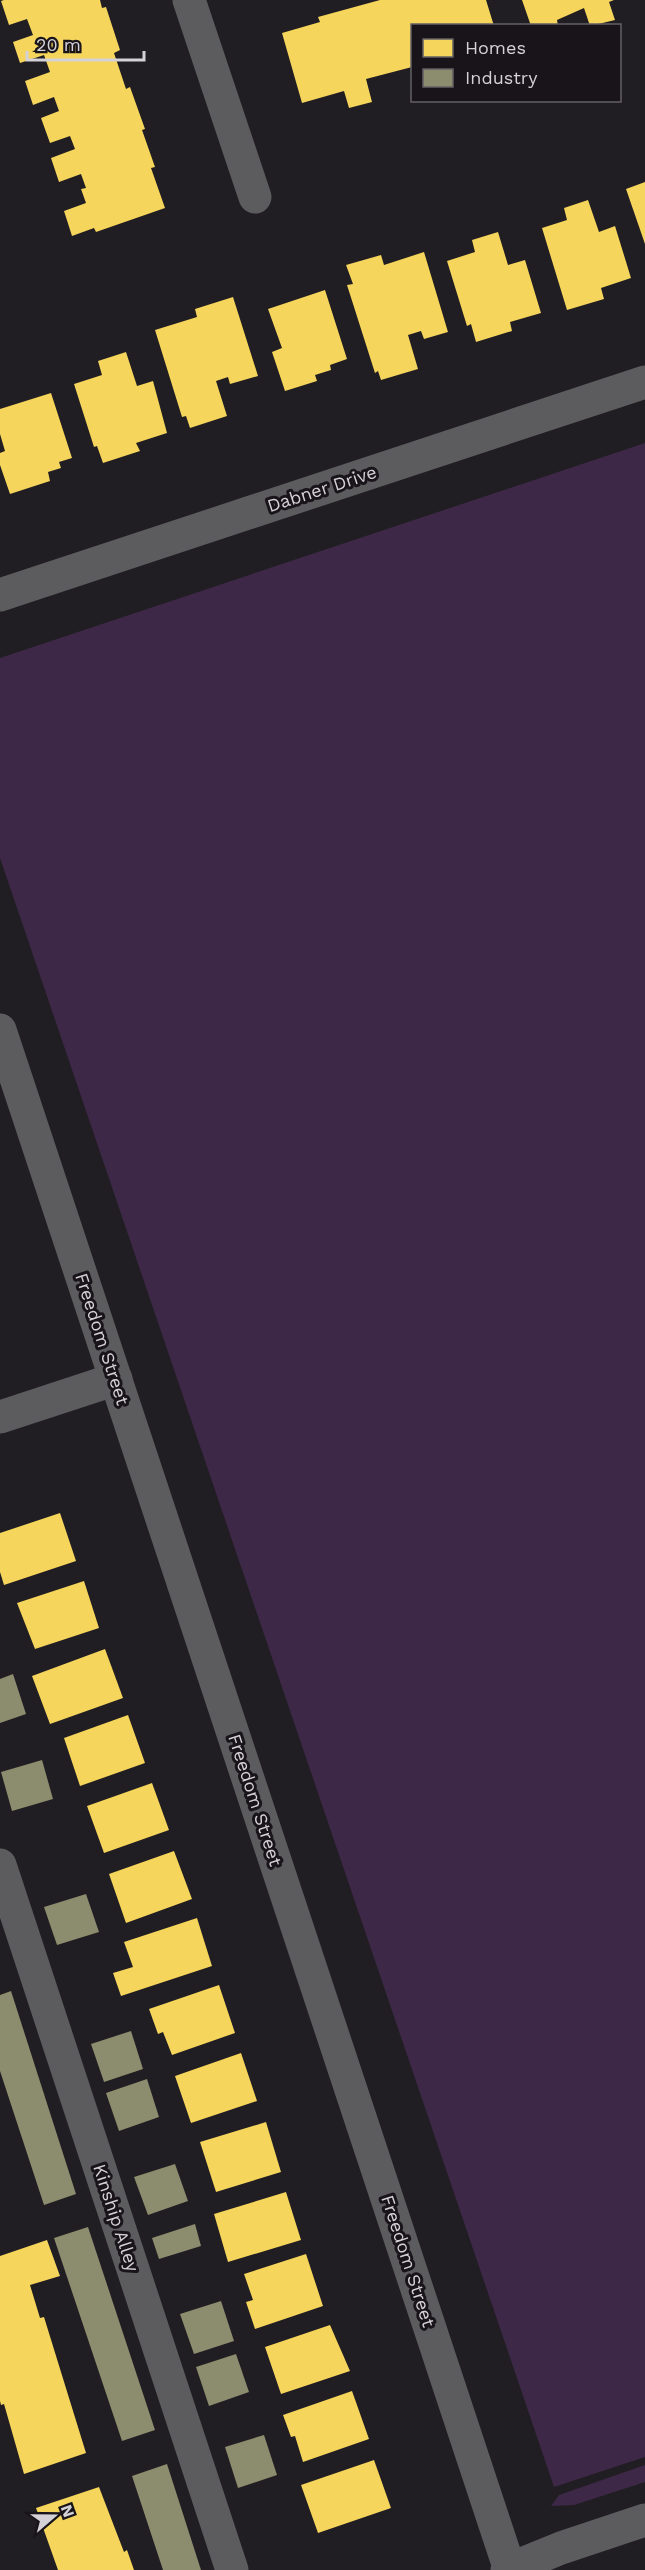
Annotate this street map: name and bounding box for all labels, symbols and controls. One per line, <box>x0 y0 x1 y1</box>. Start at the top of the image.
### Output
scale bar <box>27 24 144 62</box>
legend <box>411 24 621 102</box>
text: 20 m <box>36 34 81 55</box>
text: Homes <box>465 37 526 58</box>
text: Industry <box>465 67 538 88</box>
street label: Dabner Drive <box>264 461 379 516</box>
street label: Freedom Street <box>71 1270 134 1408</box>
street label: Freedom Street <box>224 1731 287 1869</box>
street label: Kinship Alley <box>89 2161 144 2275</box>
street label: Freedom Street <box>377 2192 440 2330</box>
north arrow <box>24 2486 84 2546</box>
text: N <box>57 2502 79 2520</box>

